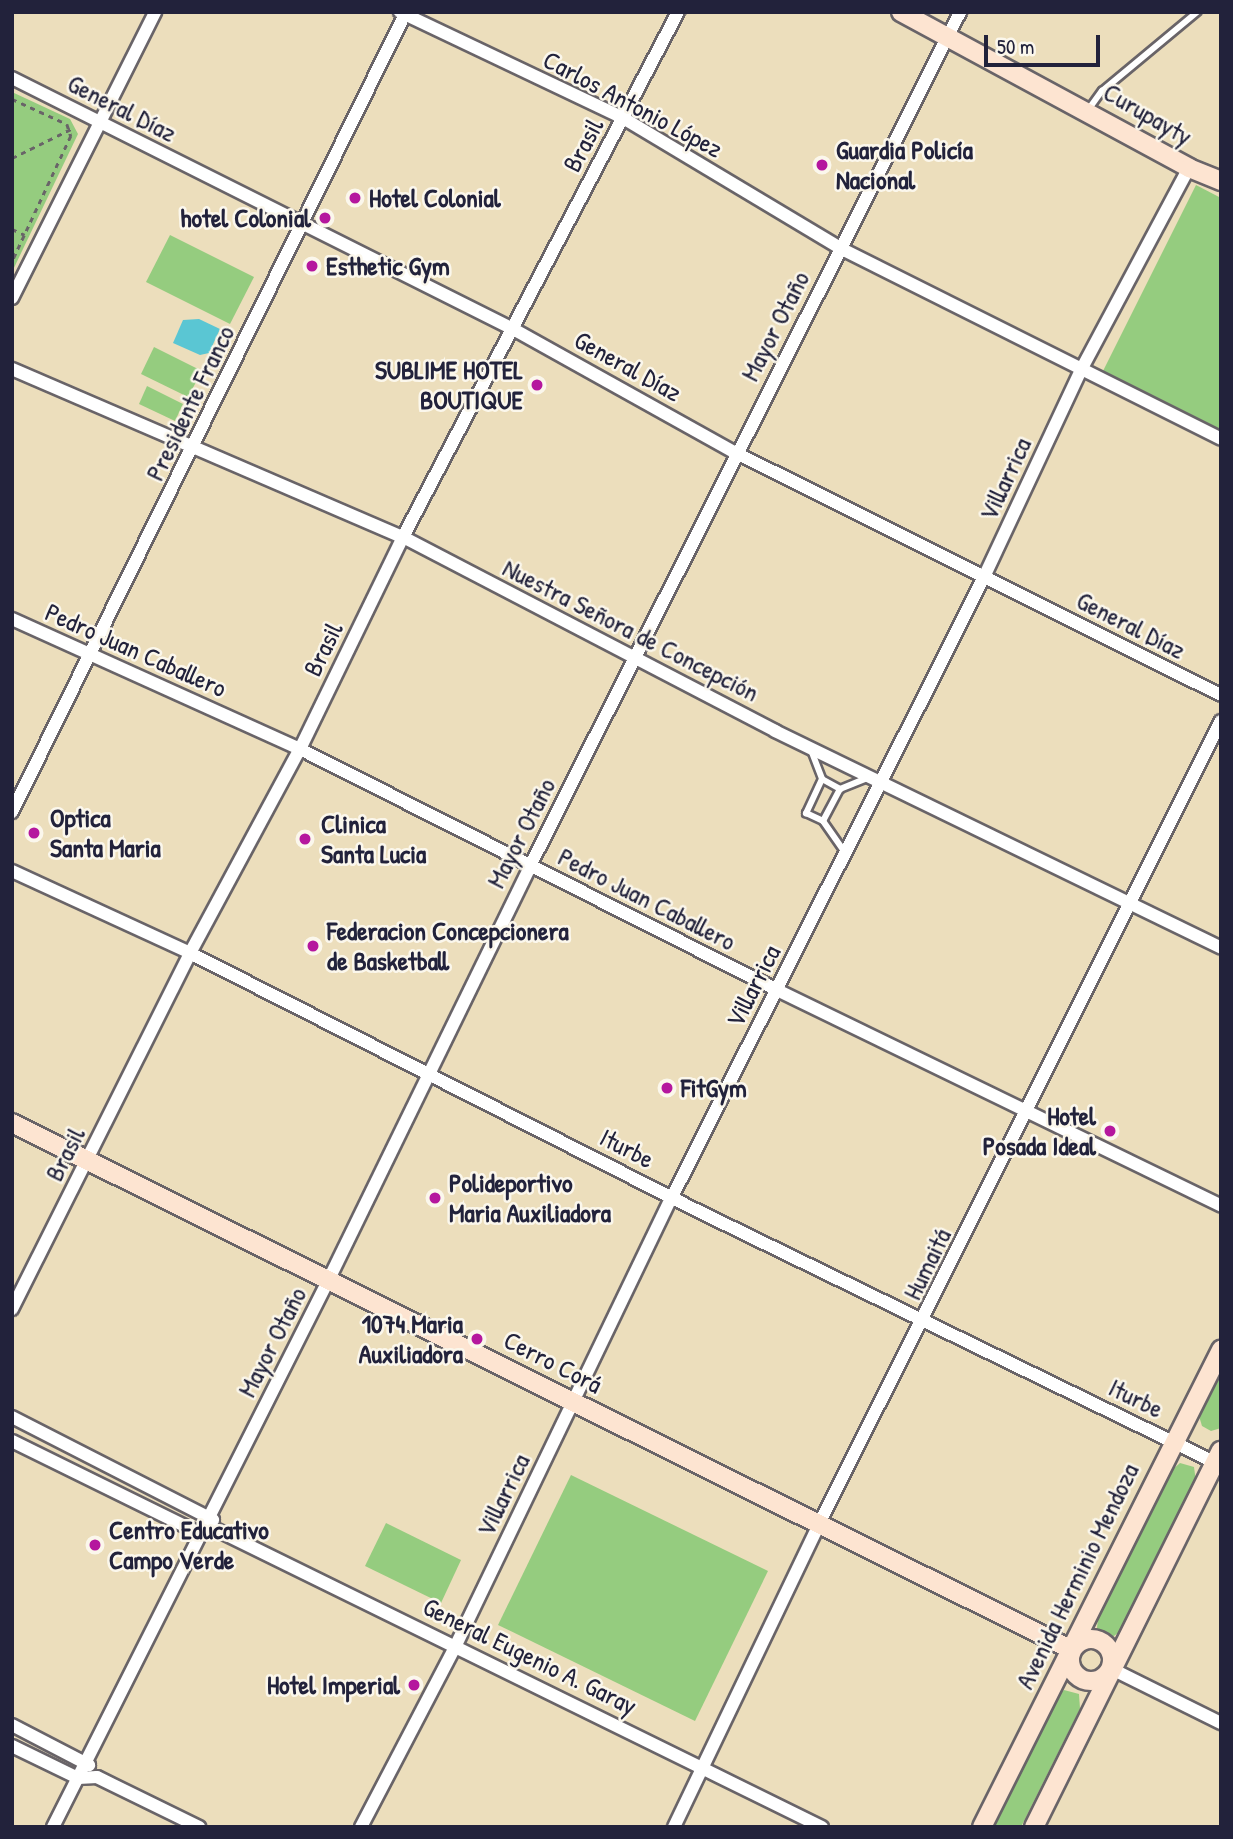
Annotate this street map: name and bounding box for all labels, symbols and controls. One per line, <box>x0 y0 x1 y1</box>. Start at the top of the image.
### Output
scale bar <box>988 21 1104 65</box>
text: 50 m <box>997 32 1034 61</box>
street label: Carlos Antonio López <box>538 44 728 164</box>
street label: General Díaz <box>63 67 181 149</box>
street label: Curupayty <box>1098 76 1198 152</box>
street label: Brasil <box>556 113 610 177</box>
place label: Guardia Policía Nacional <box>836 134 973 196</box>
marker: Guardia Policía Nacional <box>814 157 830 173</box>
place label: Hotel Colonial <box>369 182 501 214</box>
marker: Hotel Colonial <box>347 190 363 206</box>
place label: hotel Colonial <box>181 202 311 234</box>
marker: hotel Colonial <box>317 210 333 226</box>
place label: Esthetic Gym <box>326 250 450 282</box>
marker: Esthetic Gym <box>304 258 320 274</box>
street label: Mayor Otaño <box>734 266 816 386</box>
street label: Presidente Franco <box>139 320 241 486</box>
street label: General Díaz <box>569 324 687 408</box>
place label: SUBLIME HOTEL BOUTIQUE <box>375 354 523 416</box>
marker: SUBLIME HOTEL BOUTIQUE <box>529 377 545 393</box>
street label: Villarrica <box>972 433 1038 525</box>
street label: Nuestra Señora de Concepción <box>498 552 764 708</box>
street label: General Díaz <box>1072 584 1190 666</box>
street label: Pedro Juan Caballero <box>41 596 231 704</box>
street label: Brasil <box>297 617 349 681</box>
street label: Mayor Otaño <box>480 773 562 893</box>
place label: Optica Santa Maria <box>50 802 161 864</box>
place label: Clinica Santa Lucia <box>321 808 426 870</box>
marker: Optica Santa Maria <box>24 823 44 843</box>
marker: Clinica Santa Lucia <box>295 829 315 849</box>
street label: Pedro Juan Caballero <box>553 841 741 957</box>
place label: Federacion Concepcionera de Basketball <box>327 915 569 976</box>
marker: Federacion Concepcionera de Basketball <box>305 938 321 954</box>
street label: Villarrica <box>719 940 787 1032</box>
place label: FitGym <box>681 1072 747 1104</box>
marker: FitGym <box>659 1080 675 1096</box>
place label: Hotel Posada Ideal <box>983 1100 1096 1162</box>
street label: Iturbe <box>595 1121 659 1175</box>
street label: Brasil <box>38 1122 92 1186</box>
marker: Hotel Posada Ideal <box>1102 1123 1118 1139</box>
place label: Polideportivo Maria Auxiliadora <box>449 1167 611 1228</box>
marker: Polideportivo Maria Auxiliadora <box>427 1190 443 1206</box>
street label: Humaitá <box>896 1223 958 1305</box>
street label: Mayor Otaño <box>231 1282 313 1402</box>
place label: 1074 Maria Auxiliadora <box>359 1308 463 1370</box>
street label: Cerro Corá <box>499 1324 607 1400</box>
marker: 1074 Maria Auxiliadora <box>469 1331 485 1347</box>
street label: Iturbe <box>1104 1372 1168 1424</box>
street label: Villarrica <box>470 1449 536 1541</box>
street label: Avenida Herminio Mendoza <box>1009 1458 1145 1694</box>
place label: Centro Educativo Campo Verde <box>109 1514 269 1576</box>
marker: Centro Educativo Campo Verde <box>87 1537 103 1553</box>
street label: General Eugenio A. Garay <box>418 1591 642 1721</box>
place label: Hotel Imperial <box>267 1669 400 1701</box>
marker: Hotel Imperial <box>406 1677 422 1693</box>

